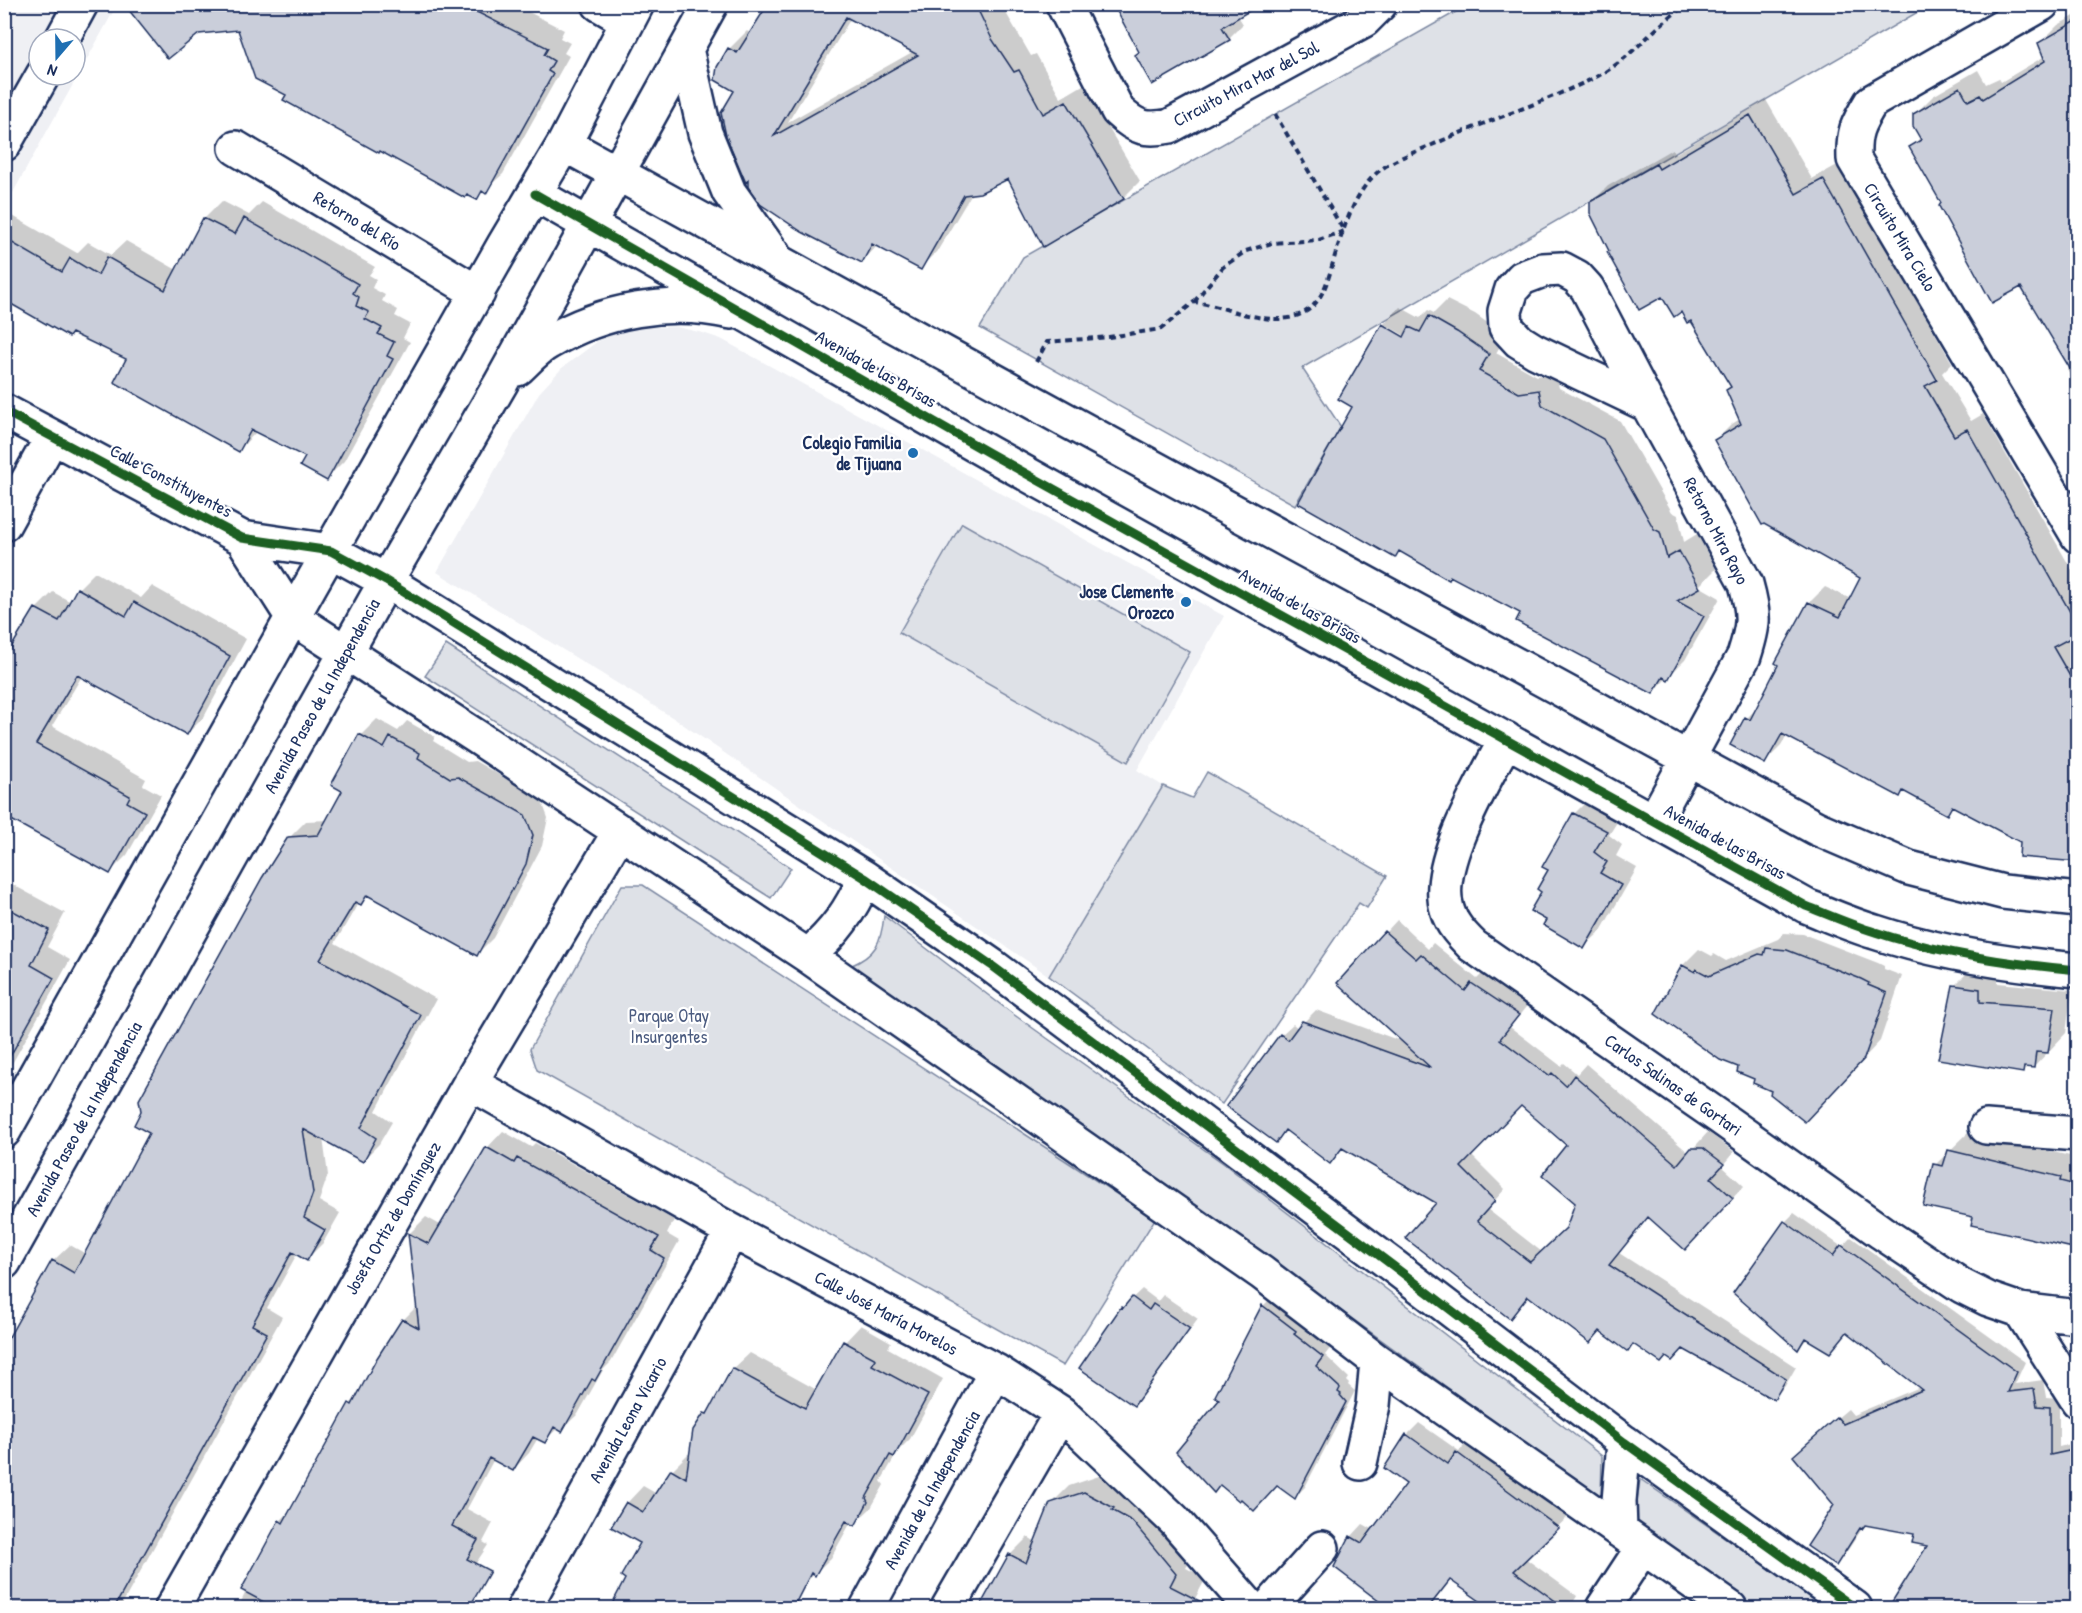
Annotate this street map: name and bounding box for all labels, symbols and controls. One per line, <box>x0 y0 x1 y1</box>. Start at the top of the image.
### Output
north arrow <box>27 27 87 87</box>
street label: Circuito Mira Mar del Sol <box>1168 34 1323 133</box>
text: N <box>44 59 60 83</box>
street label: Circuito Mira Cielo <box>1858 178 1943 296</box>
street label: Retorno del Río <box>309 185 406 256</box>
street label: Avenida de las Brisas <box>811 324 941 413</box>
place label: Colegio Familia de Tijuana <box>803 430 902 476</box>
street label: Calle Constituyentes <box>106 438 237 523</box>
marker: Colegio Familia de Tijuana <box>906 446 920 460</box>
street label: Retorno Mira Rayo <box>1678 473 1755 589</box>
street label: Avenida de las Brisas <box>1235 562 1366 649</box>
place label: Jose Clemente Orozco <box>1079 579 1175 625</box>
street label: Avenida Paseo de la Independencia <box>258 594 386 798</box>
marker: Jose Clemente Orozco <box>1179 595 1193 609</box>
street label: Avenida de las Brisas <box>1660 798 1791 885</box>
park label: Parque Otay Insurgentes <box>629 1003 710 1049</box>
street label: Avenida Paseo de la Independencia <box>20 1017 148 1221</box>
street label: Carlos Salinas de Gortari <box>1599 1028 1747 1142</box>
street label: Josefa Ortiz de Domínguez <box>338 1136 447 1299</box>
street label: Calle José María Morelos <box>810 1264 962 1361</box>
street label: Avenida Leona Vicario <box>583 1352 673 1487</box>
street label: Avenida de la Independencia <box>878 1406 986 1574</box>

